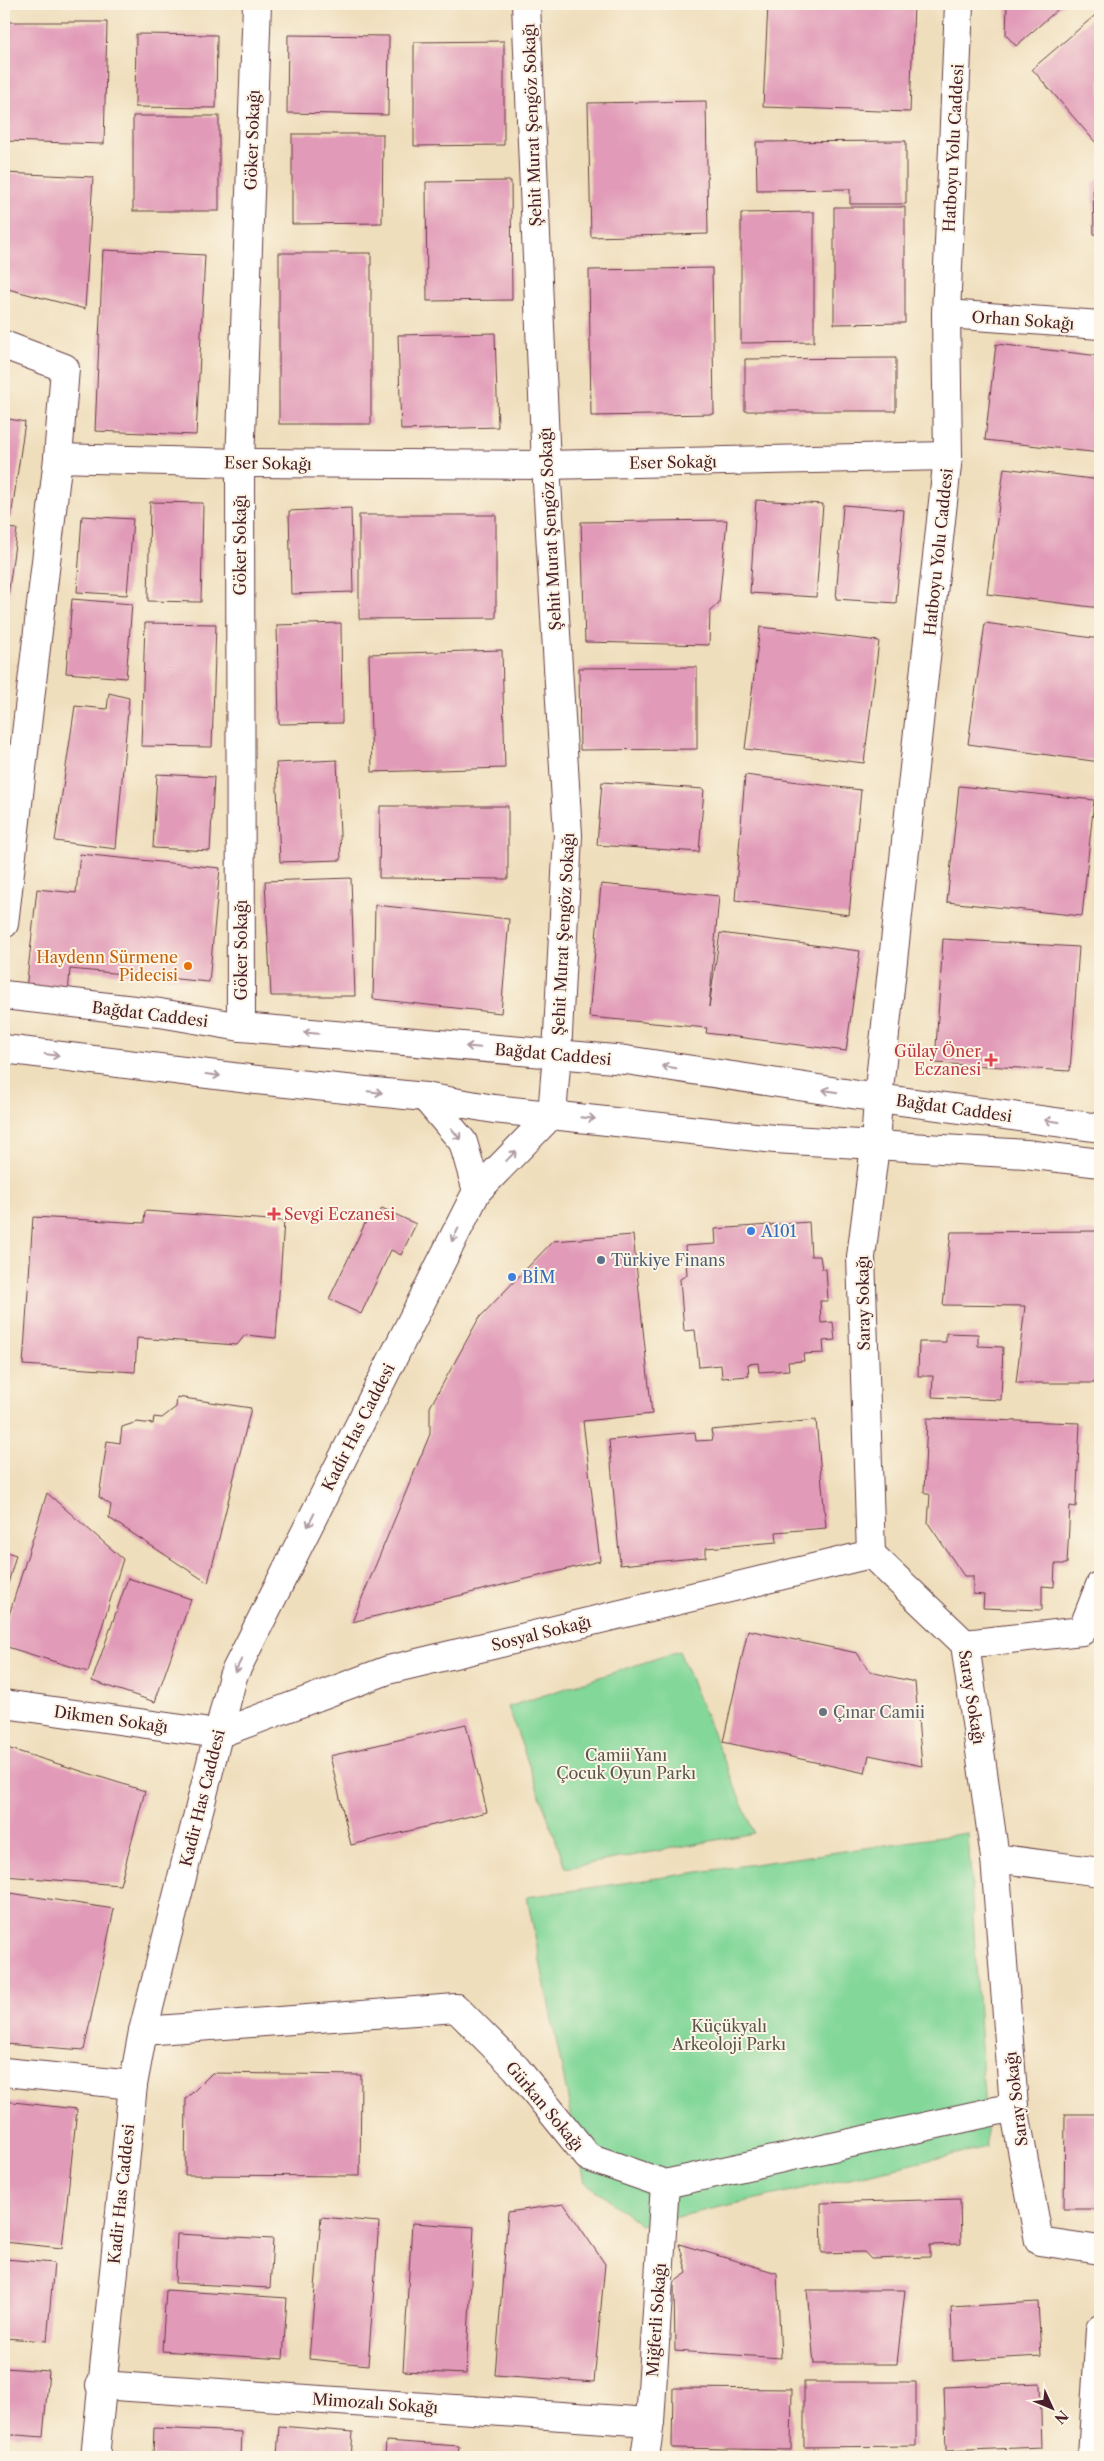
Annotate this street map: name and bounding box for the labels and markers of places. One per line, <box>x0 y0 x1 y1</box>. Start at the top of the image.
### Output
place label: Haydenn Sürmene Pidecisi <box>36 947 178 985</box>
marker: Haydenn Sürmene Pidecisi <box>182 960 194 972</box>
place label: Gülay Öner Eczanesi <box>894 1041 981 1079</box>
marker: Gülay Öner Eczanesi <box>985 1054 997 1066</box>
place label: Sevgi Eczanesi <box>284 1204 395 1224</box>
marker: Sevgi Eczanesi <box>268 1208 280 1220</box>
place label: A101 <box>760 1221 797 1241</box>
marker: A101 <box>745 1225 757 1237</box>
place label: Türkiye Finans <box>611 1250 725 1270</box>
marker: Türkiye Finans <box>595 1254 607 1266</box>
place label: BİM <box>522 1267 555 1287</box>
marker: BİM <box>506 1271 518 1283</box>
place label: Çınar Camii <box>833 1702 925 1722</box>
marker: Çınar Camii <box>817 1706 829 1718</box>

